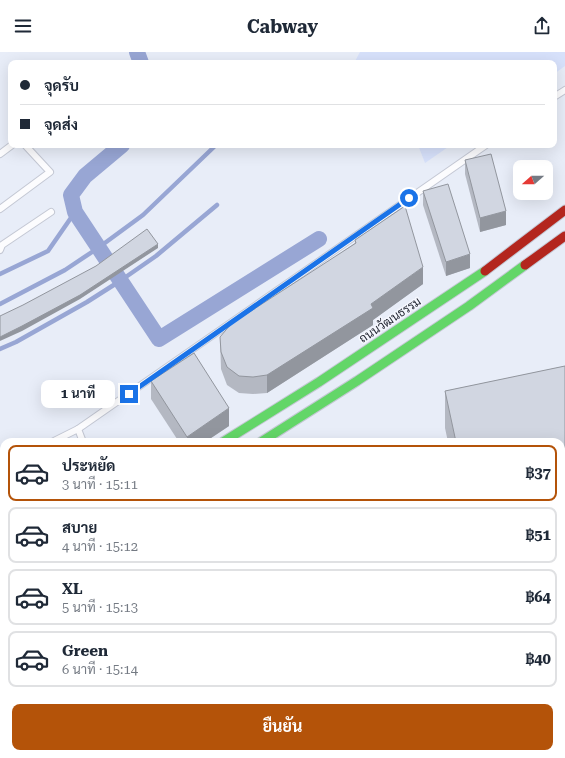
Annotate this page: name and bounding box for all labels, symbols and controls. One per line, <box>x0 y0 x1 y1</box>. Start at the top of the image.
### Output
icon: menu <box>12 15 34 37</box>
icon: share <box>531 15 553 37</box>
text: Cabway <box>247 16 318 37</box>
text: จุดรับ <box>44 77 79 95</box>
text: จุดส่ง <box>44 116 78 134</box>
north arrow <box>513 160 553 200</box>
map controls <box>513 160 553 200</box>
route start <box>400 189 418 207</box>
street label: ถนนวัฒนธรรม <box>356 294 424 346</box>
callout: 1 นาที <box>41 380 115 408</box>
route end <box>120 385 138 403</box>
text: 1 นาที <box>61 386 95 401</box>
icon: car <box>14 455 50 491</box>
text: ประหยัด <box>62 457 115 475</box>
text: ฿37 <box>526 464 551 482</box>
text: 3 นาที · 15:11 <box>62 477 138 492</box>
icon: car <box>14 517 50 553</box>
text: สบาย <box>62 519 97 537</box>
text: ฿51 <box>526 526 551 544</box>
text: 4 นาที · 15:12 <box>62 539 138 554</box>
icon: car <box>14 579 50 615</box>
text: XL <box>62 580 83 598</box>
text: ฿64 <box>526 588 551 606</box>
text: 5 นาที · 15:13 <box>62 600 138 615</box>
icon: car <box>14 641 50 677</box>
text: Green <box>62 642 108 660</box>
text: ฿40 <box>526 650 551 668</box>
text: 6 นาที · 15:14 <box>62 662 138 677</box>
button: ยืนยัน <box>12 704 553 750</box>

